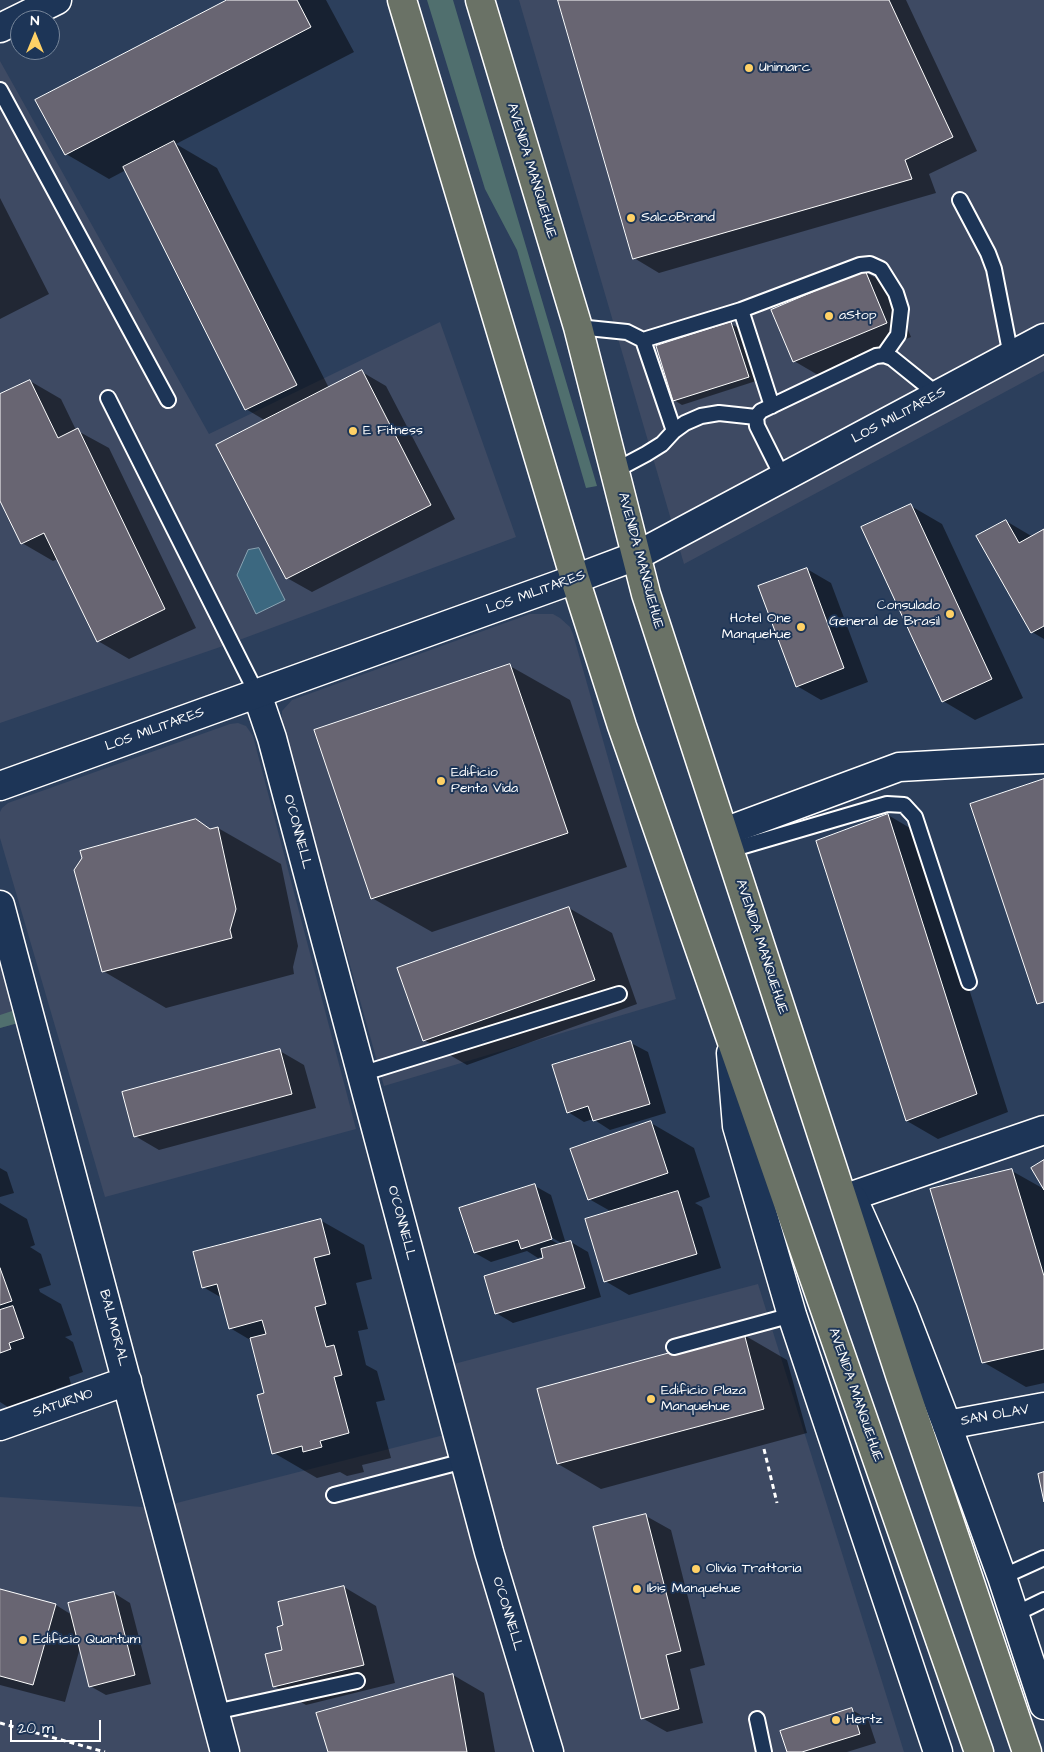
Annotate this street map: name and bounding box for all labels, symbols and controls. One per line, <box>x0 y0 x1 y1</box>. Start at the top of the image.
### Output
north arrow <box>10 10 60 60</box>
text: N <box>31 11 39 31</box>
place label: Unimarc <box>759 60 811 76</box>
marker: Unimarc <box>743 62 755 74</box>
street label: AVENIDA MANQUEHUE <box>502 101 560 241</box>
place label: SalcoBrand <box>641 210 715 226</box>
marker: SalcoBrand <box>625 212 637 224</box>
place label: aStop <box>839 308 876 324</box>
marker: aStop <box>823 310 835 322</box>
street label: LOS MILITARES <box>849 384 949 448</box>
place label: E Fitness <box>363 423 423 439</box>
marker: E Fitness <box>347 425 359 437</box>
street label: AVENIDA MANQUEHUE <box>614 491 666 631</box>
street label: LOS MILITARES <box>484 567 588 619</box>
place label: Consulado General de Brasil <box>829 598 940 630</box>
marker: Consulado General de Brasil <box>944 608 956 620</box>
place label: Hotel One Manquehue <box>722 611 791 644</box>
marker: Hotel One Manquehue <box>795 621 807 633</box>
street label: LOS MILITARES <box>103 704 207 756</box>
place label: Edificio Penta Vida <box>451 765 518 798</box>
marker: Edificio Penta Vida <box>435 775 447 787</box>
street label: O'CONNELL <box>279 793 315 871</box>
street label: AVENIDA MANQUEHUE <box>731 878 791 1016</box>
street label: O'CONNELL <box>383 1184 419 1262</box>
street label: BALMORAL <box>95 1288 131 1368</box>
street label: AVENIDA MANQUEHUE <box>824 1326 886 1464</box>
place label: Edificio Plaza Manquehue <box>661 1383 746 1415</box>
street label: SATURNO <box>31 1386 95 1422</box>
marker: Edificio Plaza Manquehue <box>645 1393 657 1405</box>
street label: SAN OLAV <box>959 1402 1031 1430</box>
place label: Olivia Trattoria <box>706 1561 802 1577</box>
marker: Olivia Trattoria <box>690 1563 702 1575</box>
street label: O'CONNELL <box>488 1575 526 1653</box>
place label: Ibis Manquehue <box>647 1581 741 1597</box>
marker: Ibis Manquehue <box>631 1583 643 1595</box>
place label: Edificio Quantum <box>33 1632 140 1648</box>
marker: Edificio Quantum <box>17 1634 29 1646</box>
scale bar <box>12 1710 104 1742</box>
place label: Hertz <box>846 1712 882 1728</box>
marker: Hertz <box>830 1714 842 1726</box>
text: 20 m <box>18 1718 54 1739</box>

